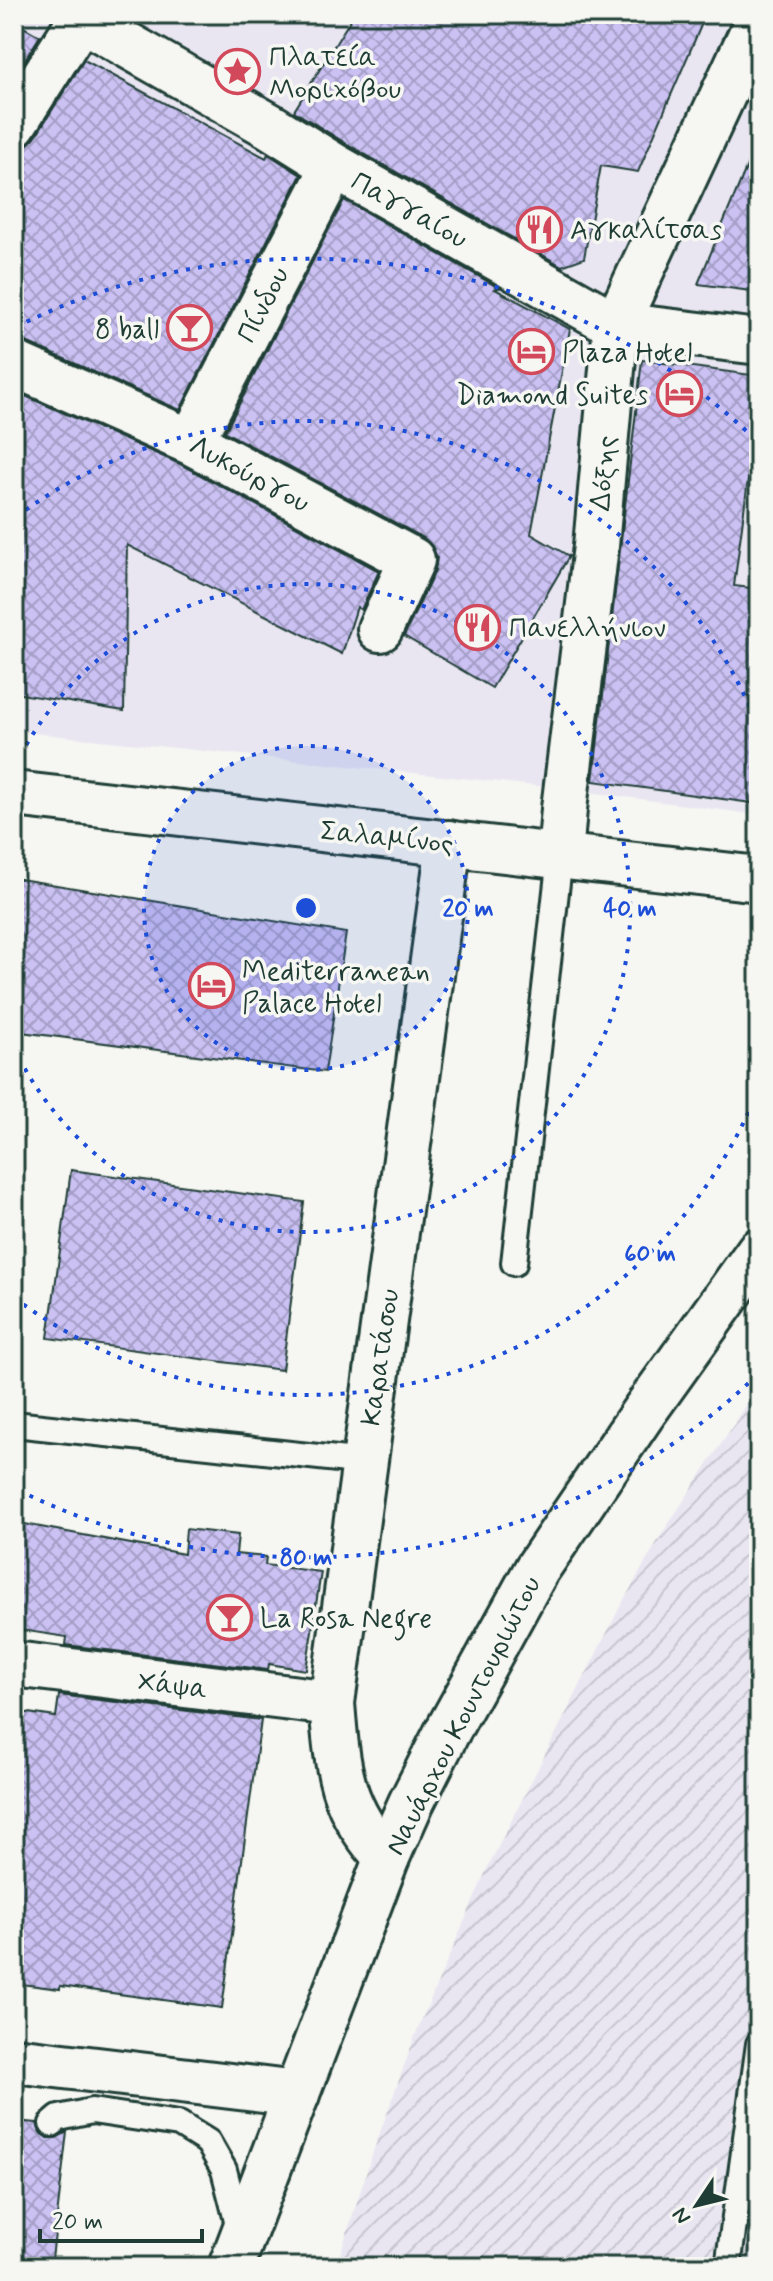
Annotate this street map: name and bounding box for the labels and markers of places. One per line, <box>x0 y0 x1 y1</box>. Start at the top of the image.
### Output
place label: Πλατεία Μοριχόβου <box>269 40 401 109</box>
place icon: Πλατεία Μοριχόβου <box>214 48 262 96</box>
restaurant icon: Αγκαλίτσαs <box>515 205 563 253</box>
place label: Αγκαλίτσαs <box>570 213 722 250</box>
bar icon: 8 ball <box>166 304 214 352</box>
place label: 8 ball <box>95 312 159 349</box>
hotel icon: Plaza Hotel <box>507 327 555 375</box>
place label: Plaza Hotel <box>562 335 692 372</box>
hotel icon: Diamond Suites <box>655 370 703 418</box>
place label: Diamond Suites <box>456 378 648 415</box>
restaurant icon: Πανελλήνιον <box>454 603 502 651</box>
place label: Πανελλήνιον <box>509 611 666 648</box>
centre of rings <box>292 894 320 922</box>
place label: Mediterranean Palace Hotel <box>242 954 430 1023</box>
hotel icon: Mediterranean Palace Hotel <box>187 962 235 1010</box>
bar icon: La Rosa Negre <box>205 1593 253 1641</box>
place label: La Rosa Negre <box>260 1601 432 1641</box>

